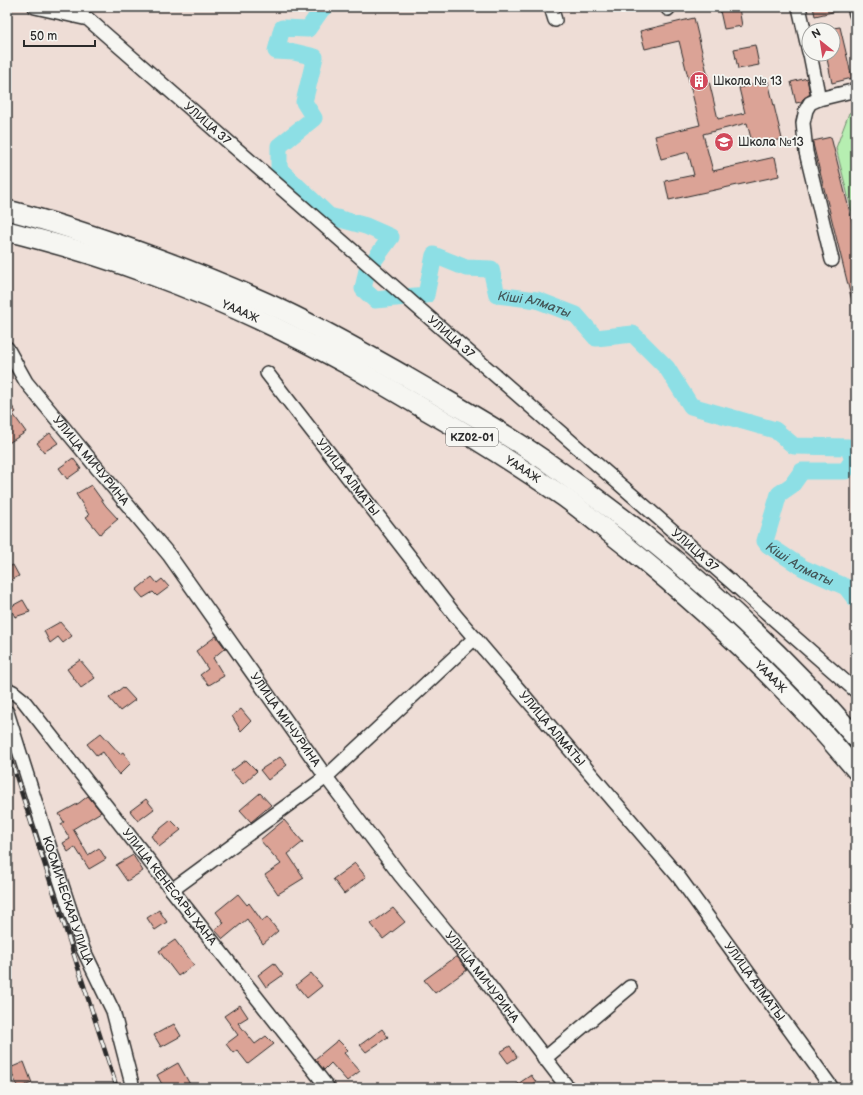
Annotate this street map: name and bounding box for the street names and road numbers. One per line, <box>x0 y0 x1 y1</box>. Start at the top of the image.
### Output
street label: УЛИЦА 37 <box>181 99 234 148</box>
street label: ҮАААЖ <box>219 297 262 327</box>
street label: УЛИЦА 37 <box>424 313 478 362</box>
street label: УЛИЦА МИЧУРИНА <box>49 413 132 509</box>
road number: KZ02-01 <box>446 428 498 446</box>
street label: УЛИЦА АЛМАТЫ <box>313 436 382 519</box>
street label: ҮАААЖ <box>502 453 544 487</box>
street label: УЛИЦА 37 <box>668 526 721 575</box>
street label: ҮАААЖ <box>751 658 790 697</box>
street label: УЛИЦА МИЧУРИНА <box>247 670 324 770</box>
street label: УЛИЦА АЛМАТЫ <box>515 688 588 770</box>
street label: УЛИЦА КЕНЕСАРЫ ХАНА <box>119 826 220 949</box>
street label: КОСМИЧЕСКАЯ УЛИЦА <box>39 834 97 968</box>
street label: УЛИЦА МИЧУРИНА <box>442 929 522 1026</box>
street label: УЛИЦА АЛМАТЫ <box>720 939 788 1024</box>

